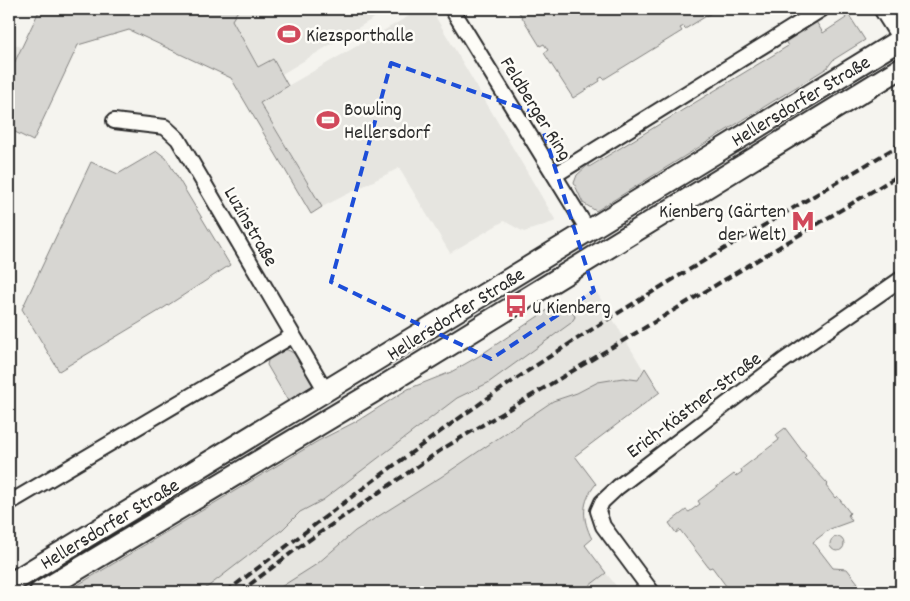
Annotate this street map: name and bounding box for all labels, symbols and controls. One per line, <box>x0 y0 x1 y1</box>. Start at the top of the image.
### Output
sports icon: Kiezsporthalle <box>276 21 302 47</box>
place label: Kiezsporthalle <box>306 23 414 51</box>
street label: Hellersdorfer Straße <box>727 50 877 155</box>
street label: Feldberger Ring <box>491 52 578 167</box>
place label: Bowling Hellersdorf <box>344 97 431 148</box>
sports icon: Bowling Hellersdorf <box>315 107 341 133</box>
street label: Luzinstraße <box>215 182 284 273</box>
place label: Kienberg (Gärten der Welt) <box>659 199 786 250</box>
metro station icon: Kienberg (Gärten der Welt) <box>790 208 816 234</box>
street label: Hellersdorfer Straße <box>382 262 531 369</box>
bus stop icon: U Kienberg <box>503 293 529 319</box>
place label: U Kienberg <box>532 295 611 323</box>
street label: Erich-Kästner-Straße <box>621 346 768 467</box>
street label: Hellersdorfer Straße <box>36 473 186 578</box>

